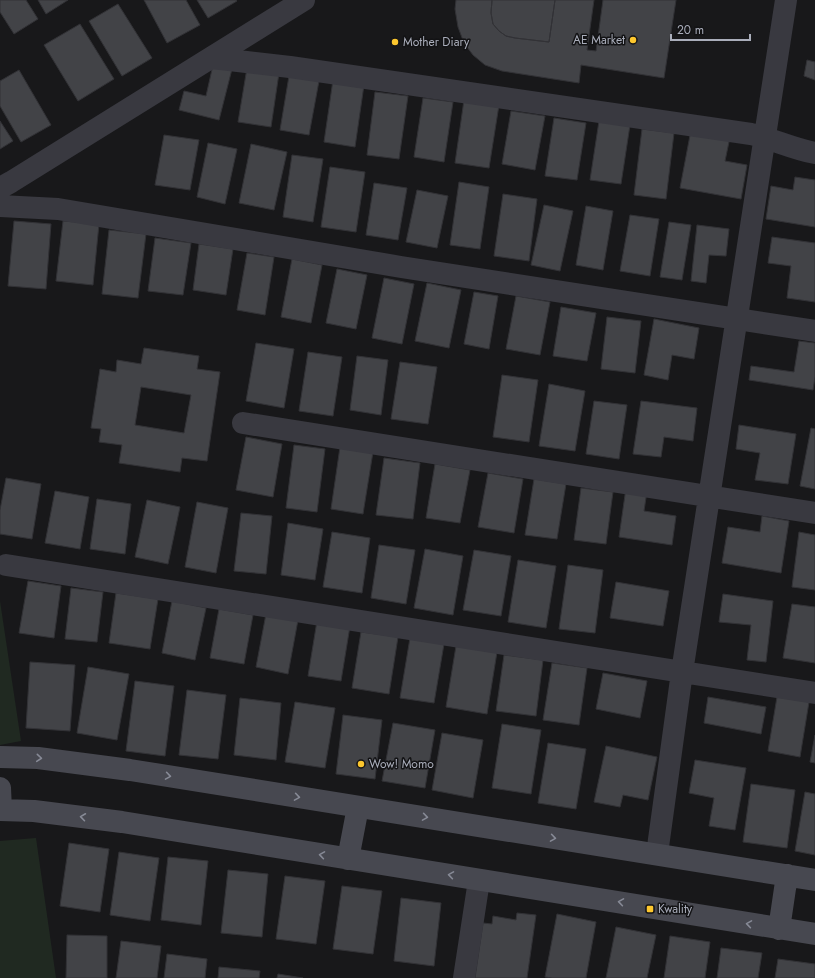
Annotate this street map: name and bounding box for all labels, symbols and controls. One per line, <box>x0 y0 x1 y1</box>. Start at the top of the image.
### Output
scale bar <box>671 16 750 42</box>
text: 20 m <box>677 21 704 39</box>
place label: AE Market <box>573 31 625 49</box>
place label: Mother Diary <box>403 33 470 51</box>
marker: AE Market <box>628 35 638 45</box>
marker: Mother Diary <box>390 37 400 47</box>
one-way arrow <box>36 753 42 762</box>
place label: Wow! Momo <box>369 755 434 773</box>
marker: Wow! Momo <box>356 759 366 769</box>
one-way arrow <box>165 771 171 780</box>
one-way arrow <box>294 792 300 801</box>
one-way arrow <box>422 812 428 821</box>
one-way arrow <box>80 813 86 822</box>
one-way arrow <box>550 833 556 842</box>
one-way arrow <box>319 851 326 859</box>
one-way arrow <box>448 871 454 880</box>
one-way arrow <box>618 898 624 907</box>
place label: Kwality <box>658 900 693 918</box>
marker: Kwality <box>645 904 655 914</box>
one-way arrow <box>746 920 752 928</box>

